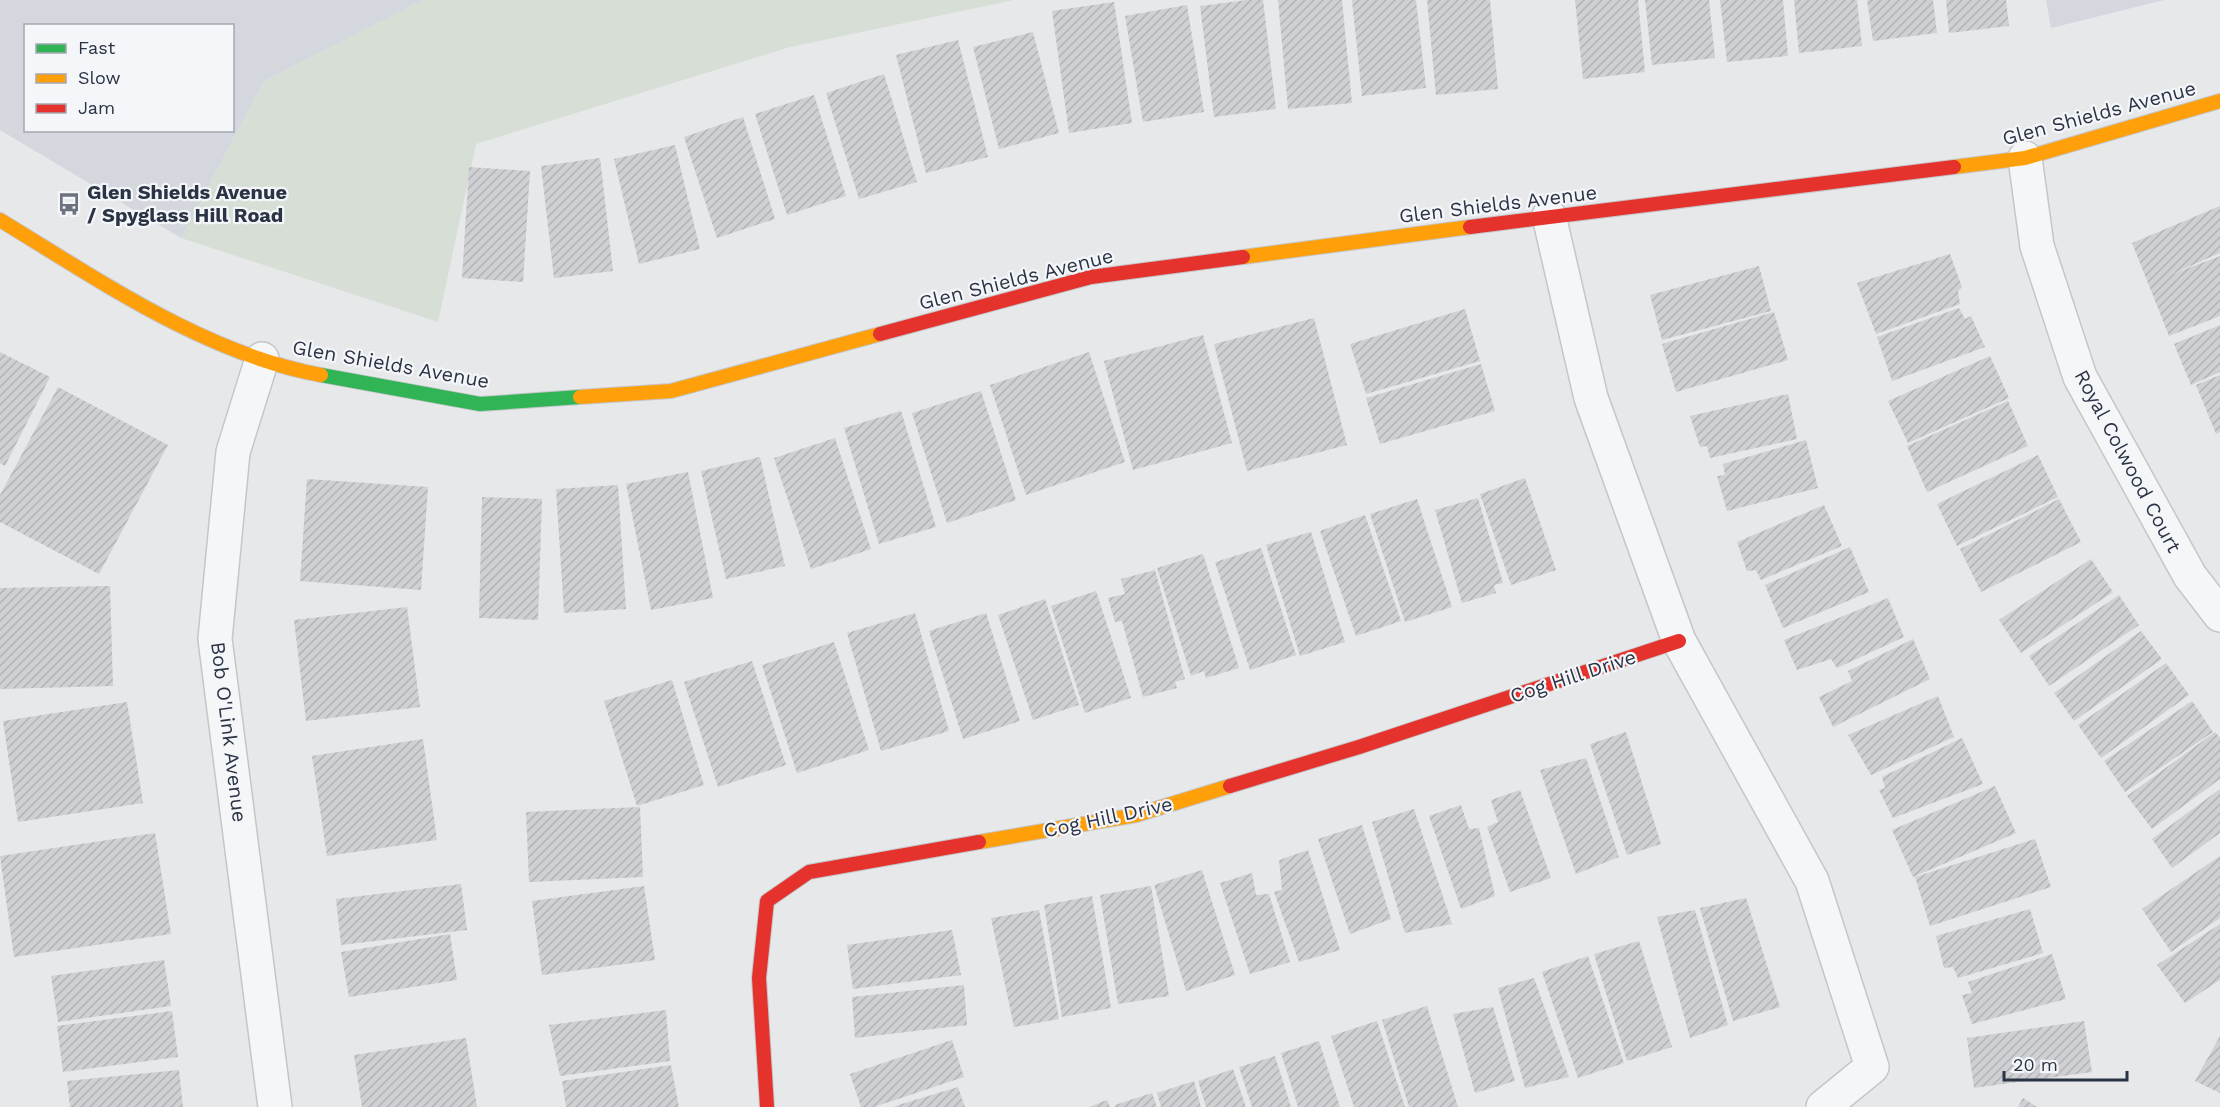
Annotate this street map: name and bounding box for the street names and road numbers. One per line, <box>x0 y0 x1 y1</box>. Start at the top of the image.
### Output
street label: Glen Shields Avenue <box>2000 76 2198 150</box>
street label: Glen Shields Avenue <box>1398 180 1598 228</box>
street label: Glen Shields Avenue <box>916 243 1116 315</box>
street label: Glen Shields Avenue <box>291 335 491 393</box>
street label: Royal Colwood Court <box>2070 366 2187 557</box>
street label: Bob O'Link Avenue <box>206 641 252 823</box>
street label: Cog Hill Drive <box>1507 644 1639 708</box>
street label: Cog Hill Drive <box>1041 792 1175 842</box>

